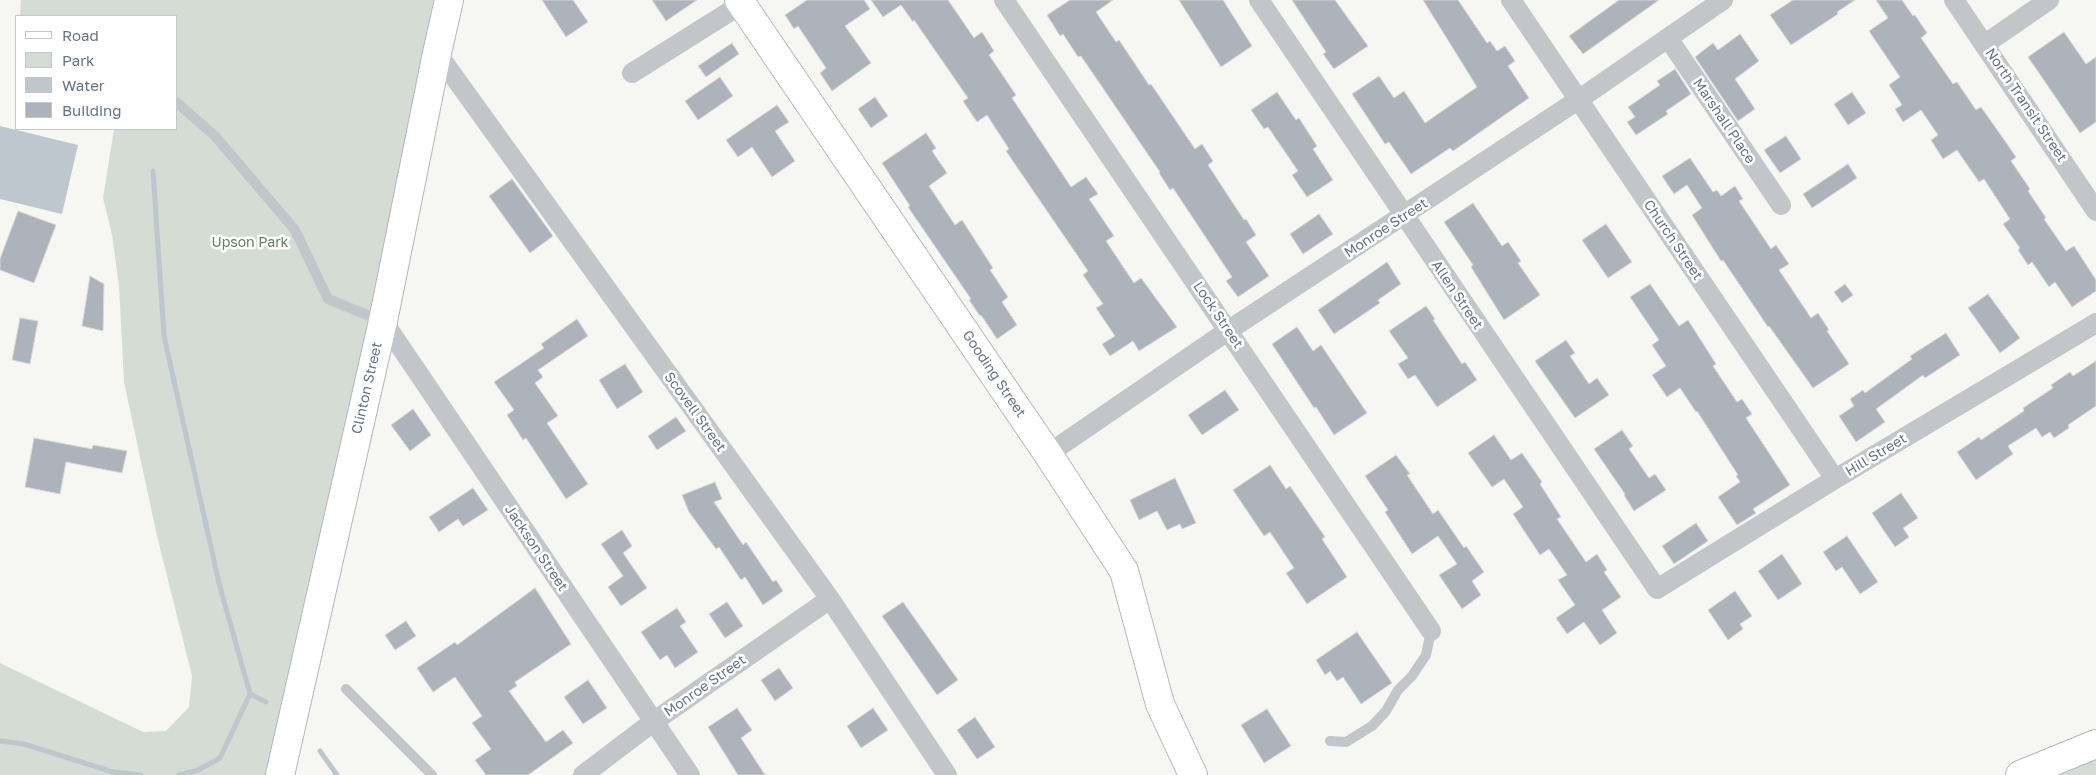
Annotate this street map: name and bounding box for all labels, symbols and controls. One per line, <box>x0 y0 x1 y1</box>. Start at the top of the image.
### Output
legend <box>15 15 178 130</box>
text: Road <box>62 26 99 44</box>
street label: North Transit Street <box>1982 45 2070 165</box>
text: Park <box>62 51 94 69</box>
street label: Marshall Place <box>1689 75 1759 167</box>
text: Water <box>62 76 105 94</box>
text: Building <box>62 101 122 119</box>
street label: Monroe Street <box>1341 195 1431 261</box>
street label: Church Street <box>1640 197 1706 283</box>
park label: Upson Park <box>211 235 289 251</box>
street label: Allen Street <box>1428 257 1486 333</box>
street label: Lock Street <box>1190 279 1246 351</box>
street label: Gooding Street <box>959 327 1029 421</box>
street label: Clinton Street <box>348 340 386 436</box>
street label: Scovell Street <box>660 369 730 455</box>
street label: Hill Street <box>1842 430 1910 480</box>
street label: Jackson Street <box>501 502 571 594</box>
street label: Monroe Street <box>661 652 749 720</box>

